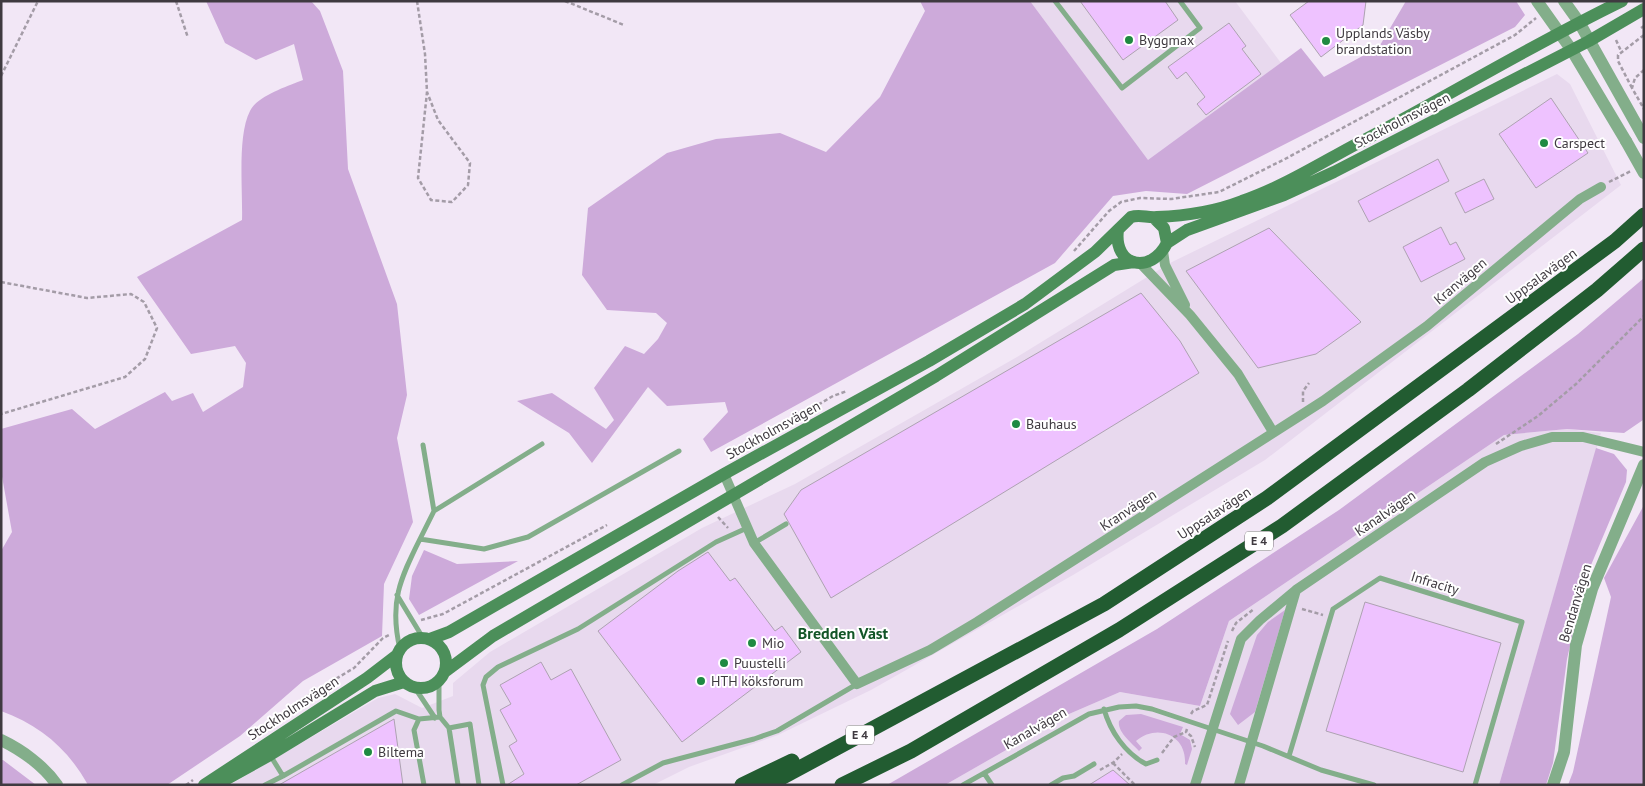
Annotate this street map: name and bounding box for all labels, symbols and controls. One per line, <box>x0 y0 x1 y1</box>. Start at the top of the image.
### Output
place label: Upplands Väsby brandstation <box>1336 24 1430 58</box>
place label: Byggmax <box>1139 31 1194 49</box>
marker: Byggmax <box>1123 34 1135 46</box>
marker: Upplands Väsby brandstation <box>1320 35 1332 47</box>
street label: Stockholmsvägen <box>1351 88 1453 152</box>
place label: Carspect <box>1554 134 1605 152</box>
marker: Carspect <box>1538 137 1550 149</box>
street label: Uppsalavägen <box>1502 244 1580 308</box>
street label: Kranvägen <box>1430 254 1490 308</box>
street label: Stockholmsvägen <box>723 397 823 463</box>
place label: Bauhaus <box>1026 415 1077 433</box>
marker: Bauhaus <box>1010 418 1022 430</box>
street label: Uppsalavägen <box>1174 483 1254 543</box>
street label: Kranvägen <box>1096 485 1160 535</box>
street label: Kanalvägen <box>1351 486 1419 540</box>
road number: E 4 <box>1245 532 1273 550</box>
street label: Bendanvägen <box>1555 562 1595 644</box>
street label: Infracity <box>1409 567 1462 599</box>
district label: Bredden Väst <box>798 623 889 643</box>
place label: Mio <box>762 634 784 652</box>
marker: Mio <box>746 637 758 649</box>
place label: Puustelli <box>734 654 786 672</box>
marker: Puustelli <box>718 657 730 669</box>
street label: Stockholmsvägen <box>244 672 342 744</box>
place label: HTH köksforum <box>711 672 803 690</box>
marker: HTH köksforum <box>695 675 707 687</box>
street label: Kanalvägen <box>1000 703 1070 753</box>
road number: E 4 <box>846 726 874 744</box>
place label: Biltema <box>378 743 424 761</box>
marker: Biltema <box>362 746 374 758</box>

